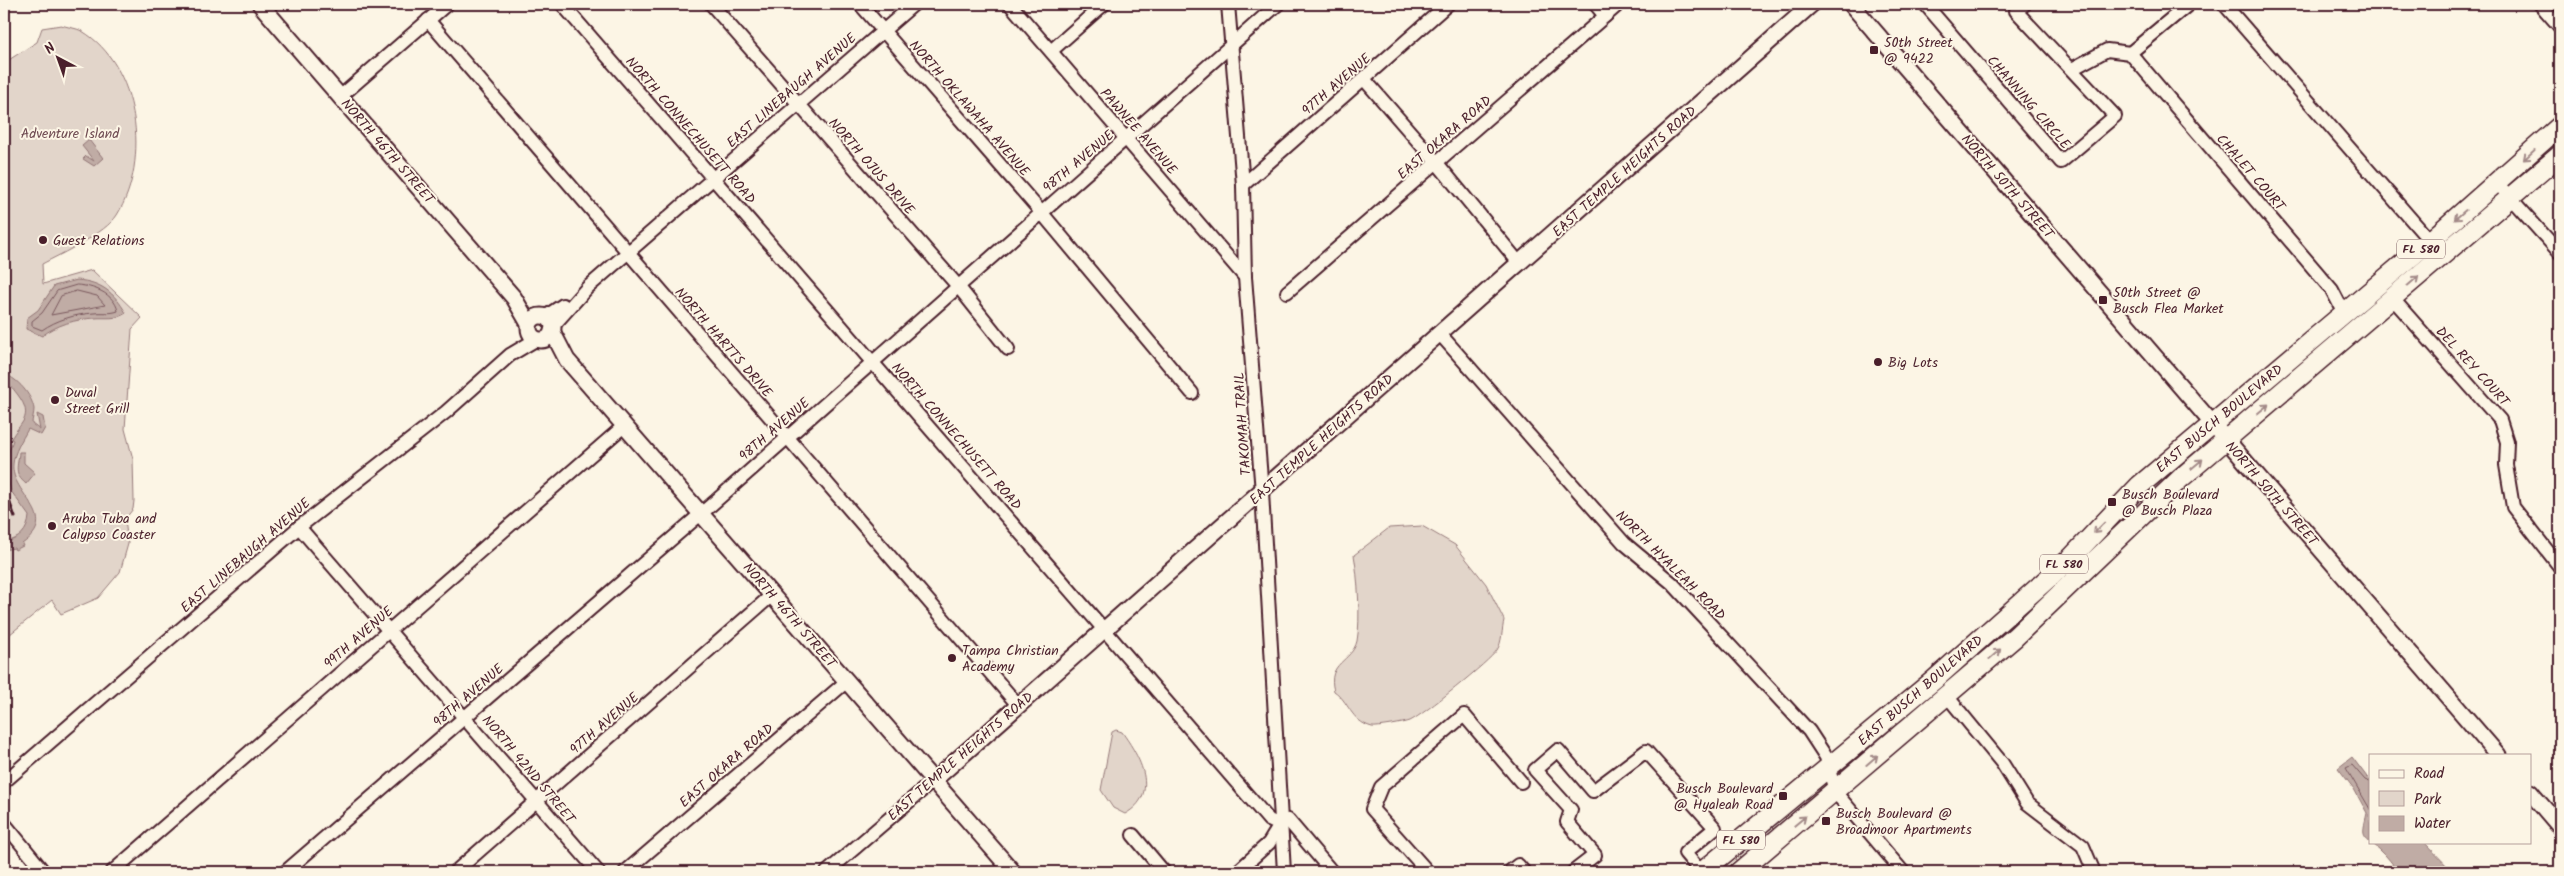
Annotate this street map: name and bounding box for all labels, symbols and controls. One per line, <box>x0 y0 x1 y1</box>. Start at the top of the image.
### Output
street label: EAST LINEBAUGH AVENUE <box>722 27 862 154</box>
north arrow <box>32 32 82 82</box>
place label: 50th Street @ 9422 <box>1884 32 1953 70</box>
street label: NORTH OKLAWAHA AVENUE <box>904 35 1035 182</box>
text: N <box>40 38 61 60</box>
marker: 50th Street @ 9422 <box>1868 44 1880 56</box>
street label: 97TH AVENUE <box>1297 48 1377 121</box>
street label: CHANNING CIRCLE <box>1981 51 2076 155</box>
street label: NORTH CONNECHUSETT ROAD <box>620 52 761 209</box>
street label: PAWNEE AVENUE <box>1094 83 1183 181</box>
street label: EAST OKARA ROAD <box>1392 90 1497 185</box>
street label: NORTH 46TH STREET <box>335 94 440 210</box>
street label: EAST TEMPLE HEIGHTS ROAD <box>1548 101 1702 243</box>
street label: NORTH OJUS DRIVE <box>823 113 920 221</box>
park label: Adventure Island <box>21 123 120 145</box>
street label: 98TH AVENUE <box>1038 125 1120 198</box>
street label: NORTH 50TH STREET <box>1955 129 2060 245</box>
street label: CHALET COURT <box>2210 129 2291 217</box>
one-way arrow <box>2522 149 2535 161</box>
one-way arrow <box>2454 209 2467 220</box>
place label: Guest Relations <box>53 230 145 252</box>
marker: Guest Relations <box>37 234 49 246</box>
road number: FL 580 <box>2397 240 2445 258</box>
one-way arrow <box>2407 275 2420 287</box>
place label: 50th Street @ Busch Flea Market <box>2113 282 2224 320</box>
street label: NORTH HARTTS DRIVE <box>669 283 778 403</box>
marker: 50th Street @ Busch Flea Market <box>2097 294 2109 306</box>
street label: DEL REY COURT <box>2430 322 2515 413</box>
place label: Big Lots <box>1888 352 1938 374</box>
marker: Big Lots <box>1872 356 1884 368</box>
street label: NORTH CONNECHUSETT ROAD <box>886 358 1027 515</box>
street label: EAST BUSCH BOULEVARD <box>2151 359 2288 479</box>
street label: EAST TEMPLE HEIGHTS ROAD <box>1245 369 1399 511</box>
street label: TAKOMAH TRAIL <box>1228 372 1258 476</box>
place label: Duval Street Grill <box>65 382 130 420</box>
street label: 98TH AVENUE <box>734 392 816 467</box>
marker: Duval Street Grill <box>49 394 61 406</box>
one-way arrow <box>2256 403 2269 414</box>
street label: NORTH 50TH STREET <box>2219 436 2324 552</box>
one-way arrow <box>2190 459 2203 470</box>
place label: Busch Boulevard @ Busch Plaza <box>2122 484 2220 522</box>
street label: EAST LINEBAUGH AVENUE <box>176 492 316 619</box>
marker: Busch Boulevard @ Busch Plaza <box>2106 496 2118 508</box>
street label: NORTH HYALEAH ROAD <box>1610 505 1731 626</box>
place label: Aruba Tuba and Calypso Coaster <box>62 508 157 546</box>
marker: Aruba Tuba and Calypso Coaster <box>46 520 58 532</box>
one-way arrow <box>2093 522 2105 535</box>
road number: FL 580 <box>2040 554 2088 574</box>
street label: NORTH 46TH STREET <box>737 558 842 674</box>
street label: 99TH AVENUE <box>319 601 399 674</box>
street label: EAST BUSCH BOULEVARD <box>1853 630 1988 752</box>
place label: Tampa Christian Academy <box>962 640 1059 678</box>
one-way arrow <box>1988 649 2001 660</box>
marker: Tampa Christian Academy <box>946 652 958 664</box>
street label: 98TH AVENUE <box>428 658 510 733</box>
street label: 97TH AVENUE <box>565 687 645 760</box>
street label: EAST TEMPLE HEIGHTS ROAD <box>883 687 1039 827</box>
street label: NORTH 42ND STREET <box>476 711 581 830</box>
street label: EAST OKARA ROAD <box>674 718 779 813</box>
one-way arrow <box>1865 754 1878 766</box>
legend <box>2369 754 2532 844</box>
text: Road <box>2414 762 2445 786</box>
place label: Busch Boulevard @ Hyaleah Road <box>1674 778 1774 816</box>
text: Park <box>2414 788 2442 812</box>
marker: Busch Boulevard @ Hyaleah Road <box>1777 790 1789 802</box>
place label: Busch Boulevard @ Broadmoor Apartments <box>1836 803 1972 841</box>
text: Water <box>2414 812 2451 836</box>
one-way arrow <box>1794 815 1807 827</box>
marker: Busch Boulevard @ Broadmoor Apartments <box>1820 815 1832 827</box>
road number: FL 580 <box>1717 830 1765 850</box>

